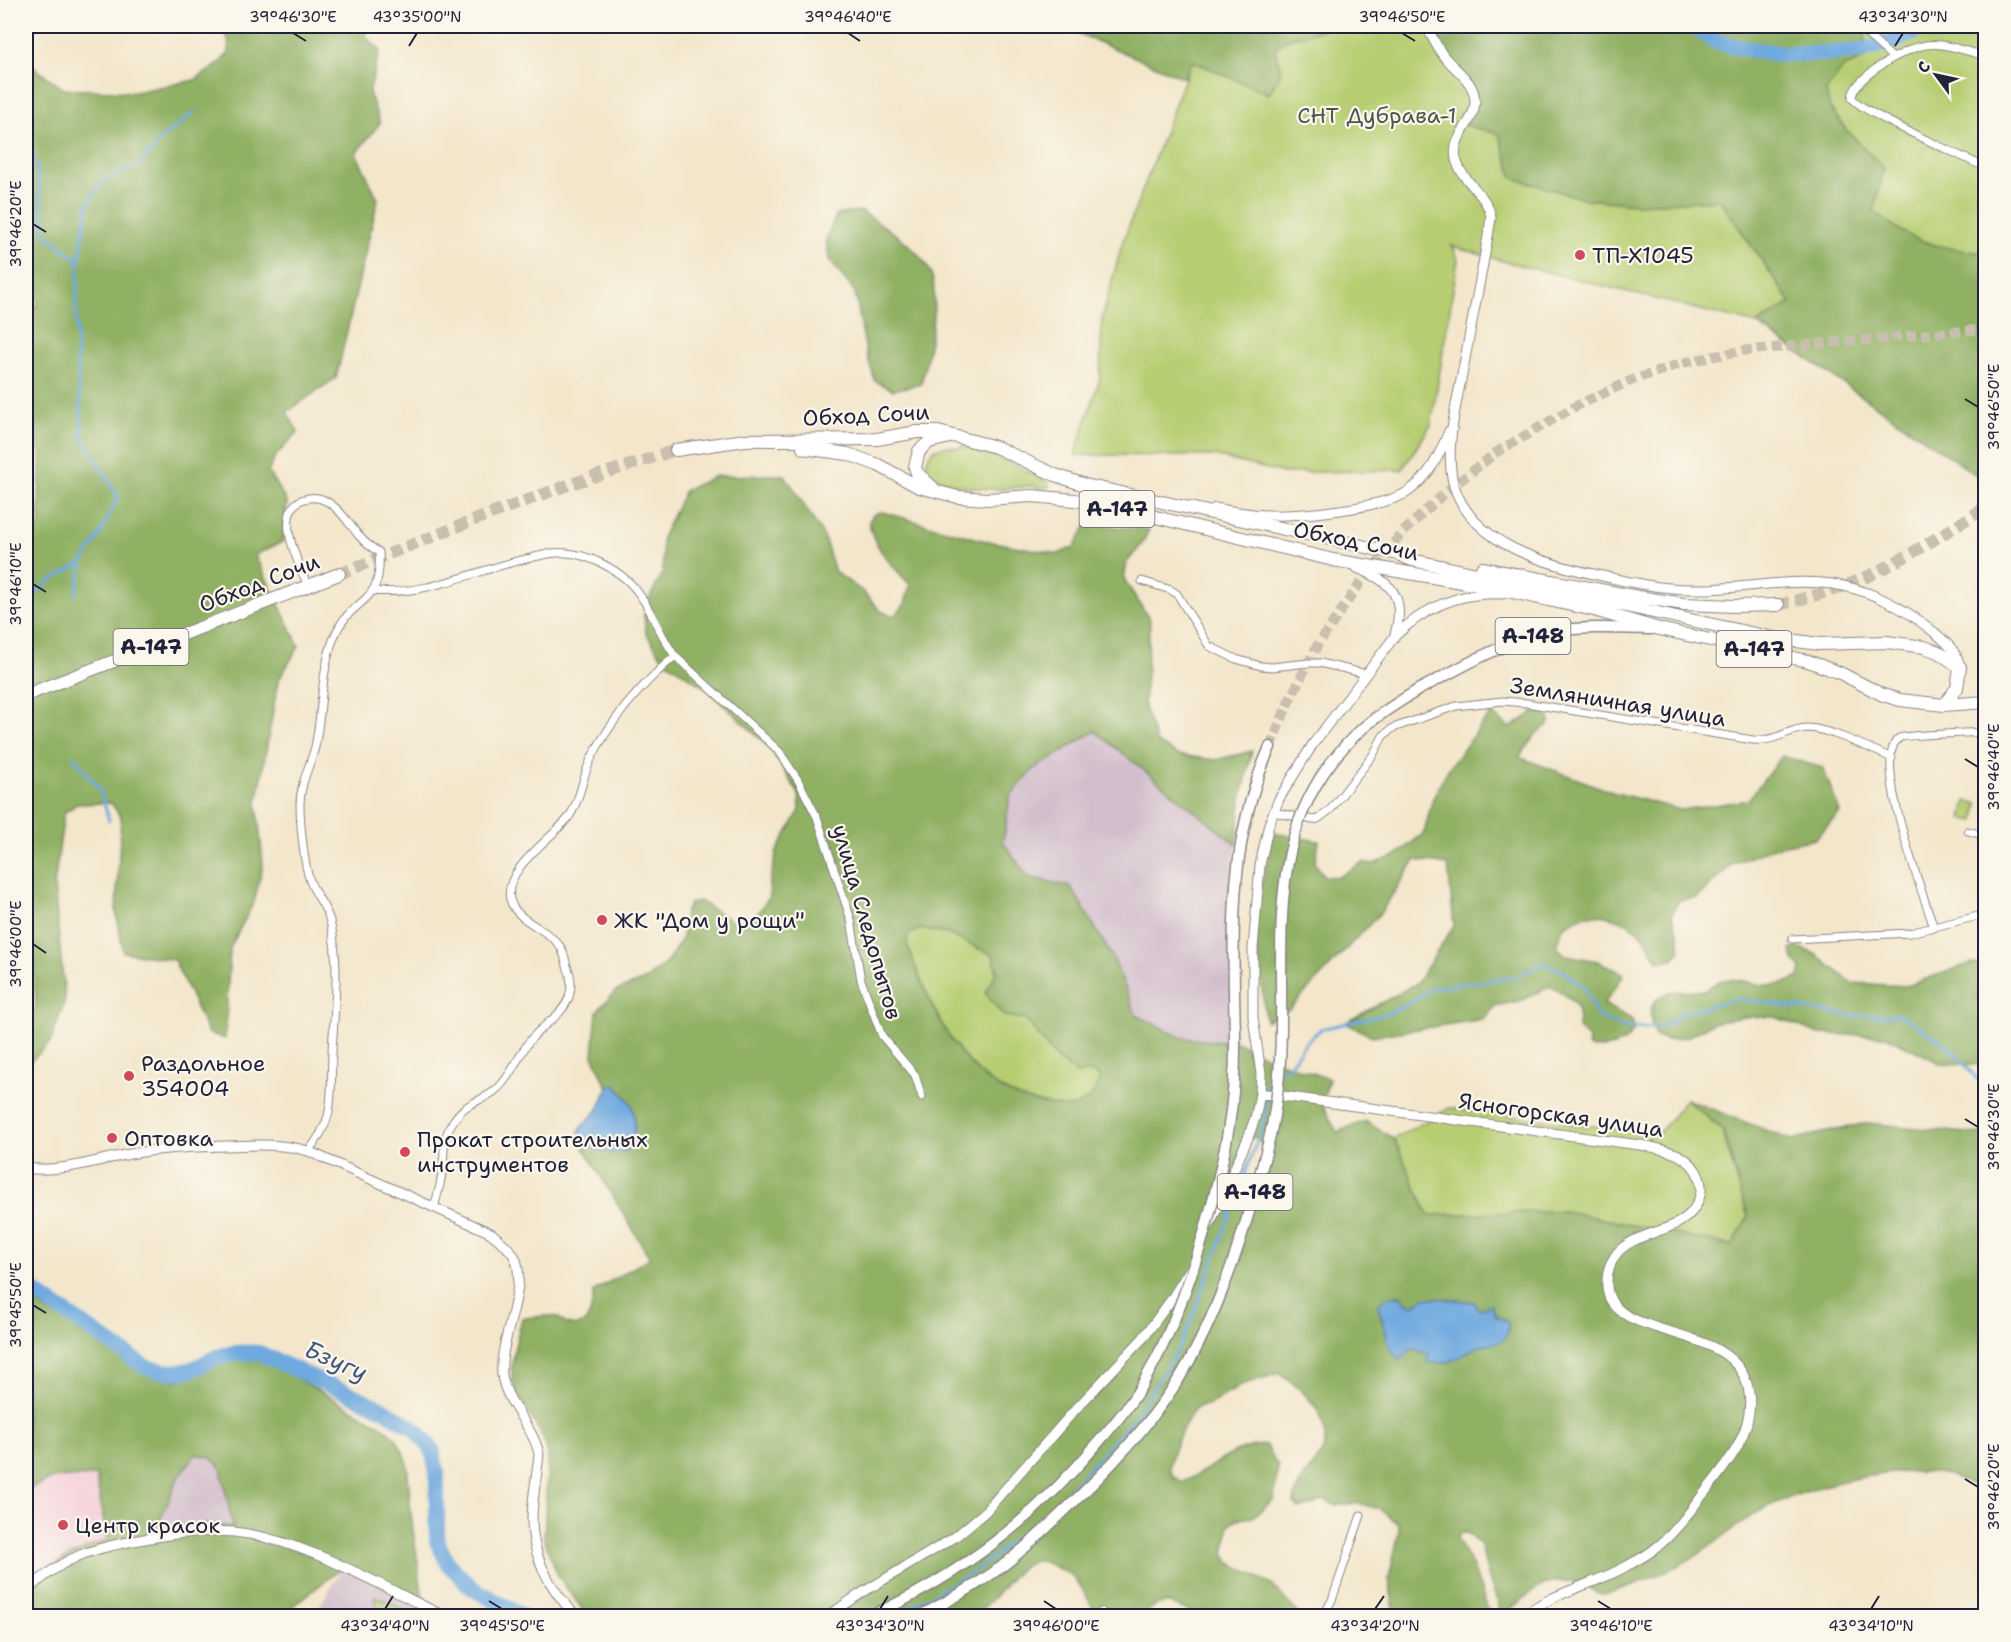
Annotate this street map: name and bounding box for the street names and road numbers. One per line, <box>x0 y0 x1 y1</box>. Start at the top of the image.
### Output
street label: Обход Сочи <box>802 397 930 433</box>
road number: А-147 <box>1080 491 1154 527</box>
street label: Обход Сочи <box>1291 515 1421 567</box>
street label: Обход Сочи <box>195 547 323 619</box>
road number: А-148 <box>1496 618 1570 654</box>
road number: А-147 <box>114 629 188 665</box>
road number: А-147 <box>1716 631 1792 667</box>
street label: Земляничная улица <box>1508 671 1728 733</box>
street label: улица Следопытов <box>825 821 909 1023</box>
street label: Ясногорская улица <box>1457 1086 1666 1144</box>
road number: А-148 <box>1218 1174 1292 1210</box>

